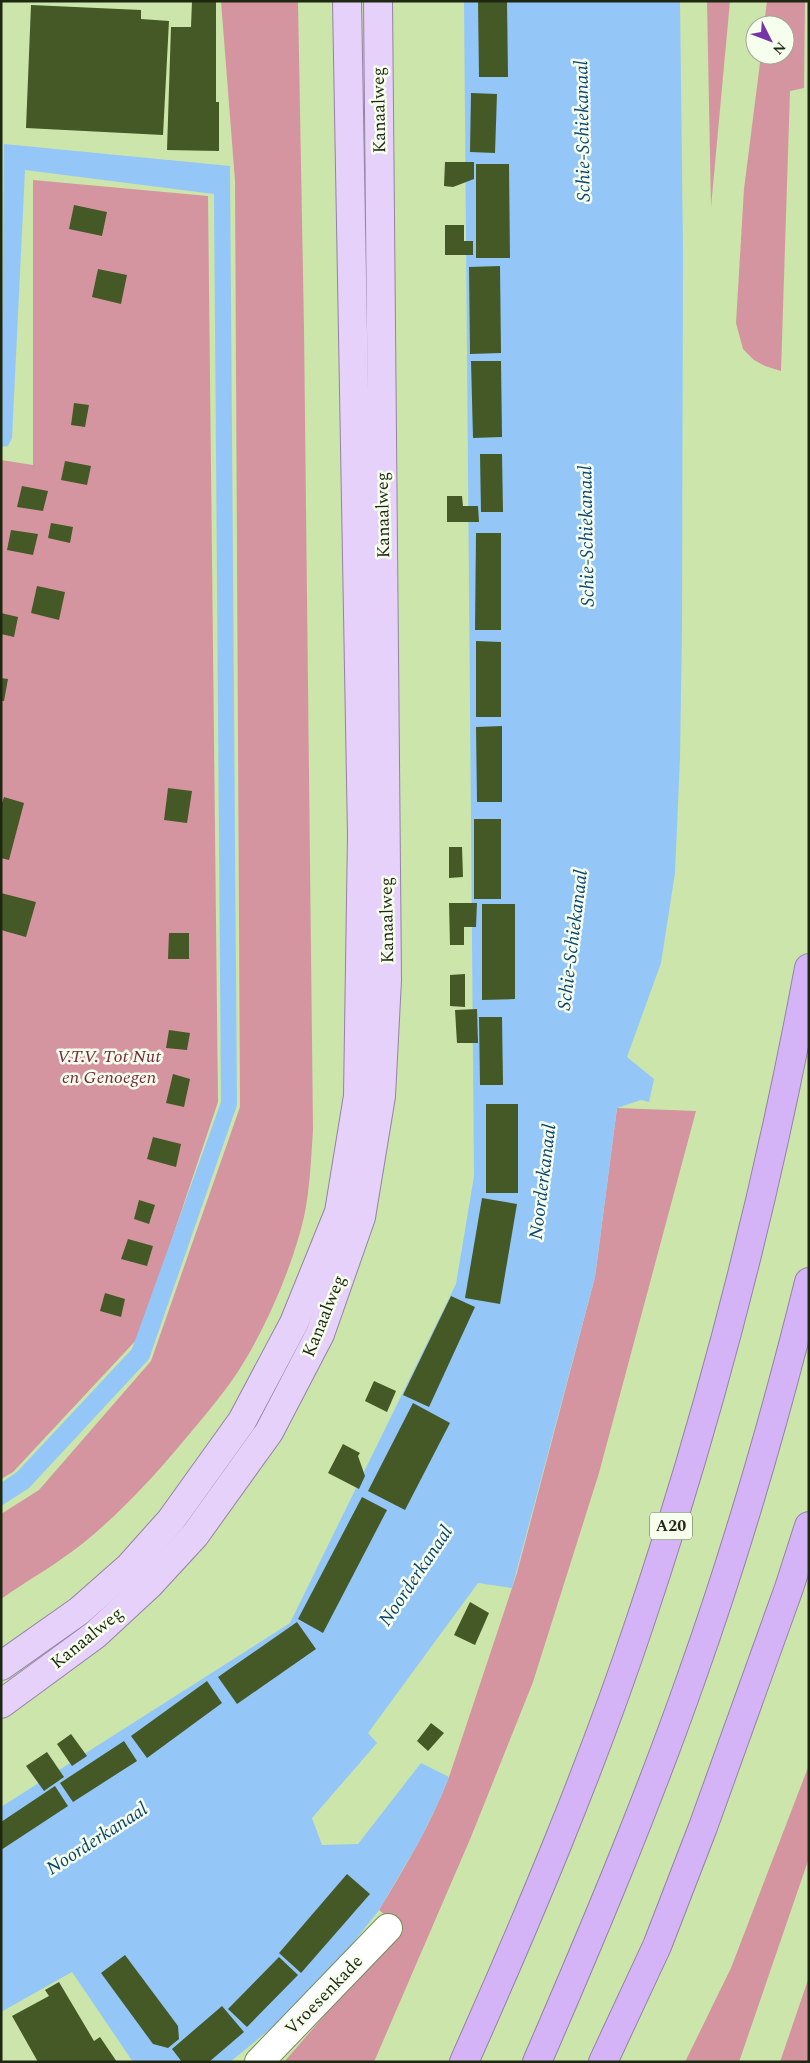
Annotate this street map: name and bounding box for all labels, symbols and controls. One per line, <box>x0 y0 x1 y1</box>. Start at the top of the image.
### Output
north arrow <box>745 15 795 65</box>
text: N <box>768 37 791 60</box>
water label: Schie-Schiekanaal <box>567 60 599 202</box>
street label: Kanaalweg <box>365 66 393 154</box>
water label: Schie-Schiekanaal <box>571 465 603 607</box>
street label: Kanaalweg <box>369 471 397 559</box>
water label: Schie-Schiekanaal <box>550 868 596 1012</box>
street label: Kanaalweg <box>373 876 401 964</box>
park label: V.T.V. Tot Nut en Genoegen <box>57 1043 161 1091</box>
water label: Noorderkanaal <box>522 1122 564 1241</box>
street label: Kanaalweg <box>295 1271 353 1361</box>
road number: A20 <box>650 1512 692 1540</box>
water label: Noorderkanaal <box>371 1520 461 1632</box>
street label: Kanaalweg <box>45 1600 129 1676</box>
water label: Noorderkanaal <box>40 1795 154 1883</box>
street label: Vroesenkade <box>279 1949 369 2041</box>

